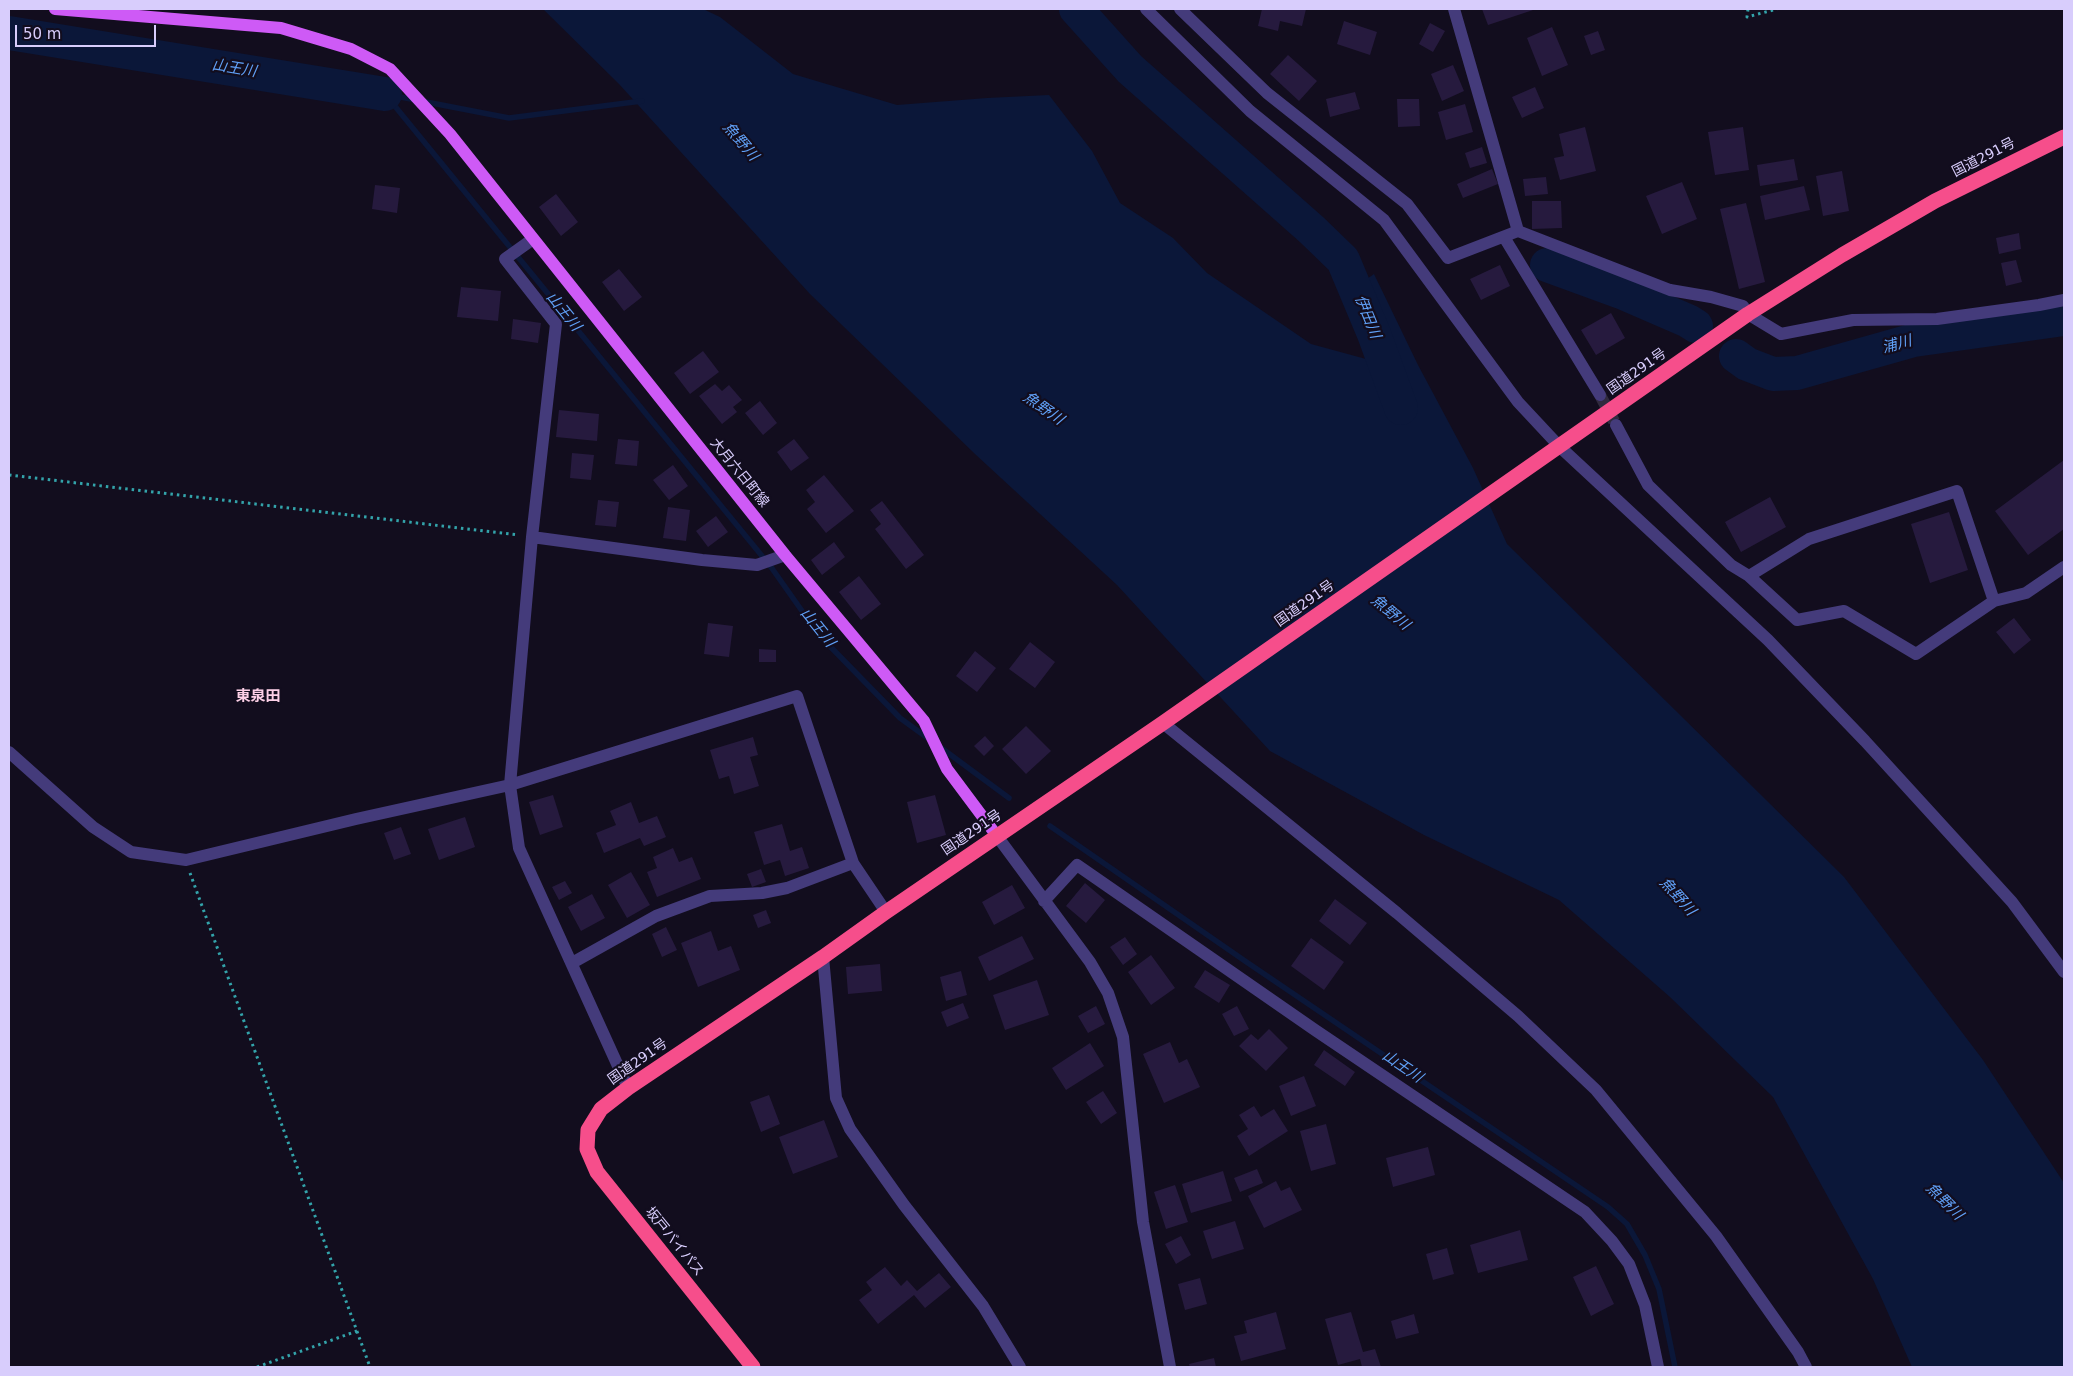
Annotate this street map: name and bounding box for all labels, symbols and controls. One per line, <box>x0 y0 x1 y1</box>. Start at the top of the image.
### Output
scale bar <box>18 15 159 47</box>
text: 50 m <box>23 25 61 43</box>
water label: 山王川 <box>210 57 258 81</box>
water label: 魚野川 <box>718 119 762 165</box>
street label: 国道291号 <box>1950 135 2018 181</box>
water label: 山王川 <box>542 289 584 335</box>
water label: 伊田川 <box>1350 293 1384 341</box>
water label: 浦川 <box>1880 332 1914 358</box>
street label: 国道291号 <box>1604 345 1670 399</box>
water label: 魚野川 <box>1019 389 1067 429</box>
street label: 大月六日町線 <box>706 435 772 511</box>
street label: 国道291号 <box>1272 577 1338 631</box>
water label: 魚野川 <box>1367 592 1413 634</box>
water label: 山王川 <box>796 605 838 651</box>
district label: 東泉田 <box>236 688 280 706</box>
street label: 国道291号 <box>939 807 1005 859</box>
water label: 魚野川 <box>1655 874 1699 920</box>
street label: 国道291号 <box>605 1035 671 1089</box>
water label: 山王川 <box>1378 1047 1426 1087</box>
water label: 魚野川 <box>1922 1180 1966 1224</box>
street label: 坂戸バイパス <box>641 1204 707 1280</box>

